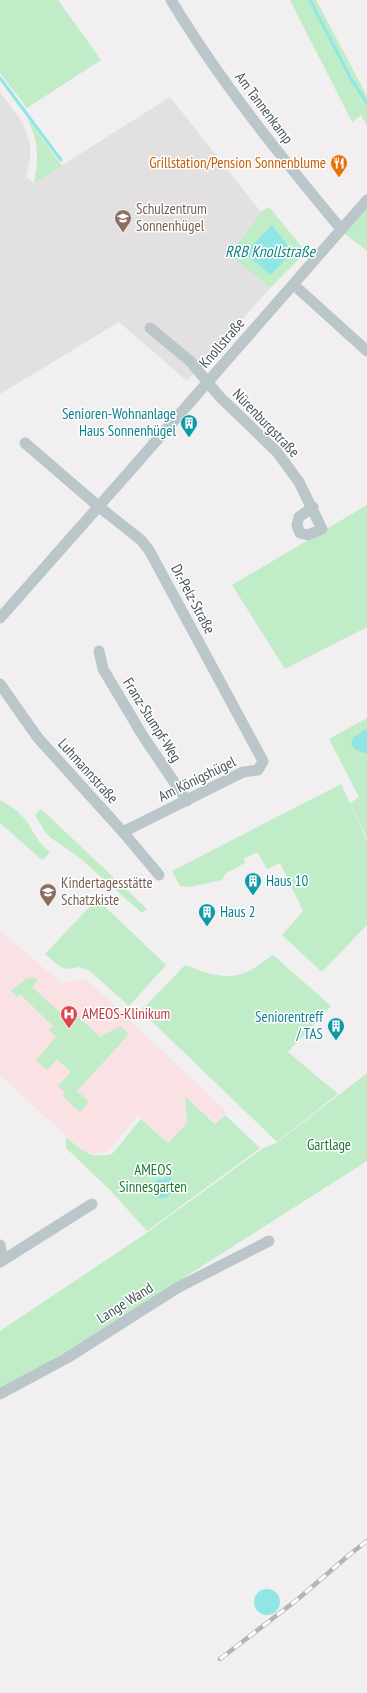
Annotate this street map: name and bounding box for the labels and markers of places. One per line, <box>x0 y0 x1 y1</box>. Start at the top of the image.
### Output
place label: Grillstation/Pension Sonnenblume <box>149 153 326 172</box>
restaurant icon: Grillstation/Pension Sonnenblume <box>329 153 349 178</box>
place label: Schulzentrum Sonnenhügel <box>136 199 207 235</box>
school or university icon: Schulzentrum Sonnenhügel <box>113 208 133 233</box>
place label: Senioren-Wohnanlage Haus Sonnenhügel <box>62 404 176 440</box>
building icon: Senioren-Wohnanlage Haus Sonnenhügel <box>179 413 199 438</box>
building icon: Haus 10 <box>243 871 263 896</box>
place label: Haus 10 <box>266 871 309 890</box>
place label: Kindertagesstätte Schatzkiste <box>61 873 153 909</box>
school or university icon: Kindertagesstätte Schatzkiste <box>38 882 58 907</box>
building icon: Haus 2 <box>197 902 217 927</box>
place label: Haus 2 <box>220 902 256 921</box>
hospital icon: AMEOS-Klinikum <box>59 1004 79 1029</box>
place label: AMEOS-Klinikum <box>82 1004 170 1023</box>
place label: Seniorentreff / TAS <box>255 1007 324 1043</box>
building icon: Seniorentreff / TAS <box>326 1016 346 1041</box>

